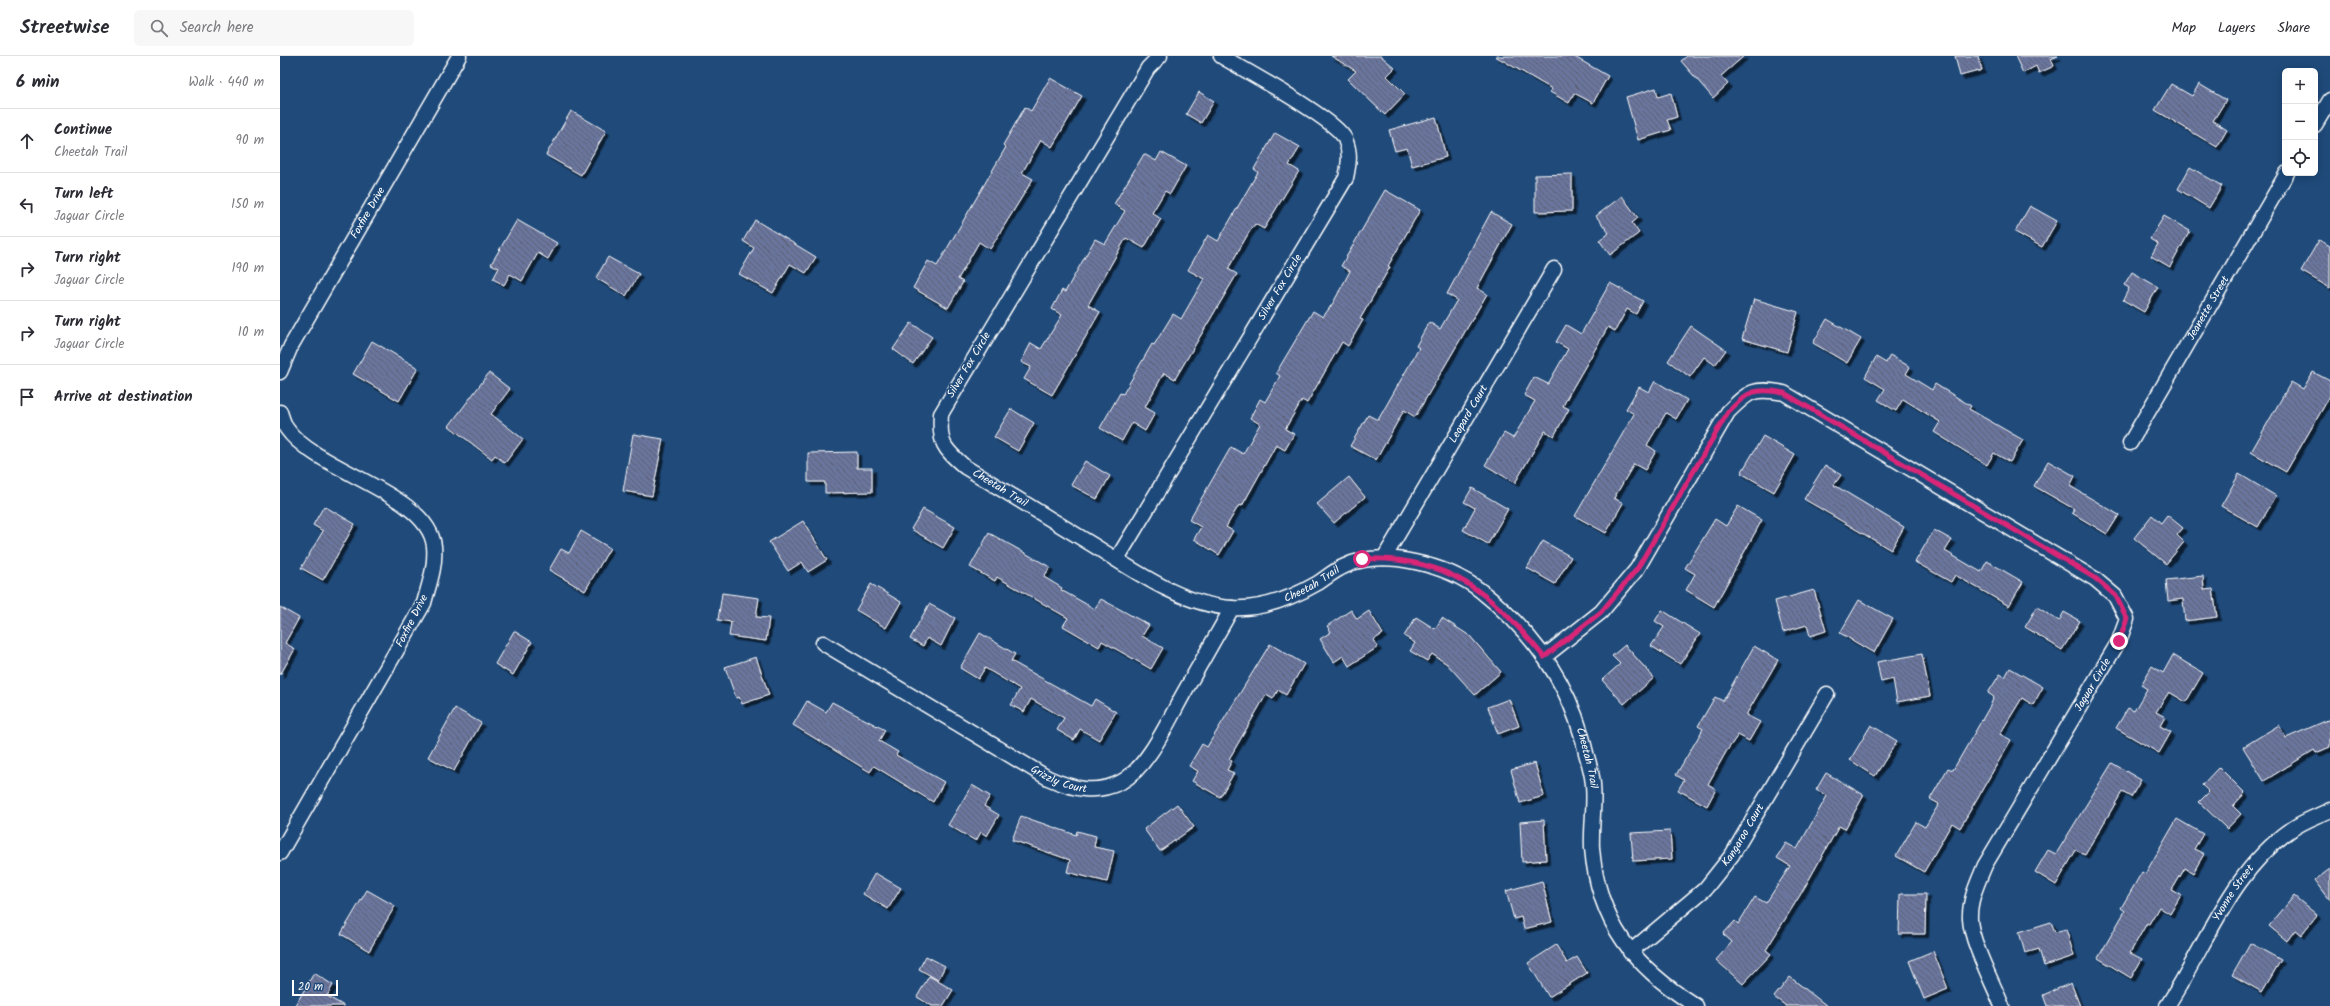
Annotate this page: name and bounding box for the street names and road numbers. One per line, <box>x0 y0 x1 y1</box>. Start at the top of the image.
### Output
street label: Foxfire Drive <box>346 184 390 242</box>
street label: Silver Fox Circle <box>1253 251 1307 324</box>
street label: Jeanette Street <box>2183 272 2235 344</box>
street label: Silver Fox Circle <box>942 329 996 401</box>
street label: Leopard Court <box>1444 381 1493 447</box>
street label: Cheetah Trail <box>969 464 1031 512</box>
street label: Cheetah Trail <box>1281 561 1344 608</box>
street label: Foxfire Drive <box>391 591 433 651</box>
street label: Jaguar Circle <box>2070 655 2116 715</box>
street label: Cheetah Trail <box>1571 725 1602 789</box>
street label: Grizzly Court <box>1027 760 1088 798</box>
street label: Kangaroo Court <box>1717 800 1770 871</box>
street label: Yvonne Street <box>2208 860 2259 925</box>

